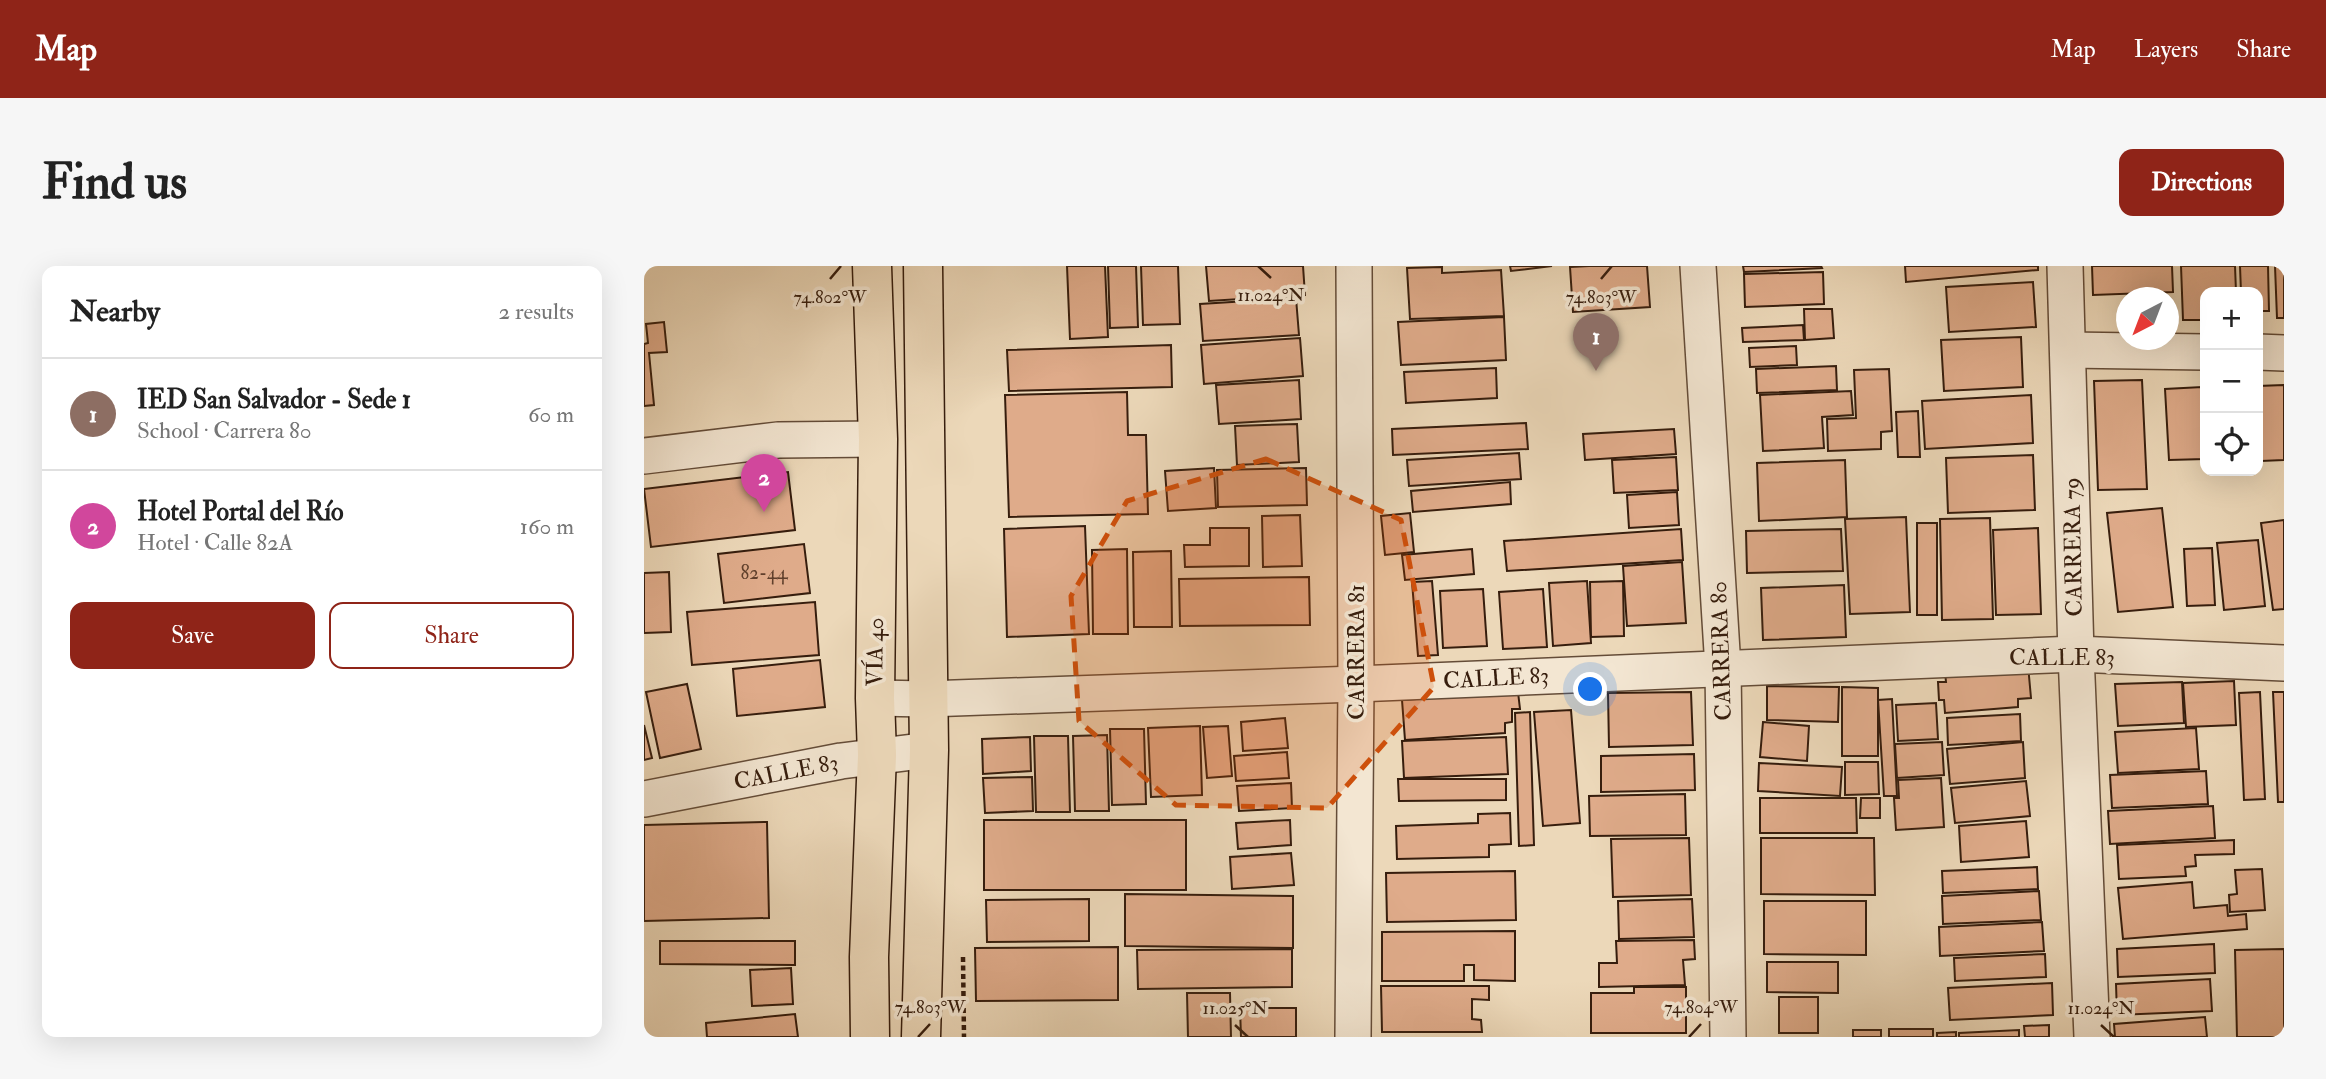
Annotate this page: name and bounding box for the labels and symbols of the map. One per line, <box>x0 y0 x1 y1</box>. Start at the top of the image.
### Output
text: 11.024°N <box>1238 284 1304 307</box>
text: 74.802°W <box>794 286 867 309</box>
text: 74.803°W <box>1566 286 1637 309</box>
north arrow <box>2116 287 2179 350</box>
pin: 1 <box>1573 313 1619 371</box>
pin: 2 <box>741 454 787 512</box>
street label: CARRERA 79 <box>2057 477 2089 617</box>
house number: 82-44 <box>740 561 788 585</box>
street label: CARRERA 80 <box>1704 581 1738 721</box>
street label: CARRERA 81 <box>1342 584 1371 720</box>
street label: VÍA 40 <box>860 617 890 687</box>
street label: CALLE 83 <box>2009 643 2115 672</box>
street label: CALLE 83 <box>1442 661 1550 695</box>
your location <box>1573 672 1607 706</box>
street label: CALLE 83 <box>731 748 841 796</box>
text: 74.803°W <box>895 996 966 1019</box>
text: 74.804°W <box>1664 996 1738 1019</box>
text: 11.025°N <box>1202 997 1268 1020</box>
text: 11.024°N <box>2068 997 2134 1020</box>

